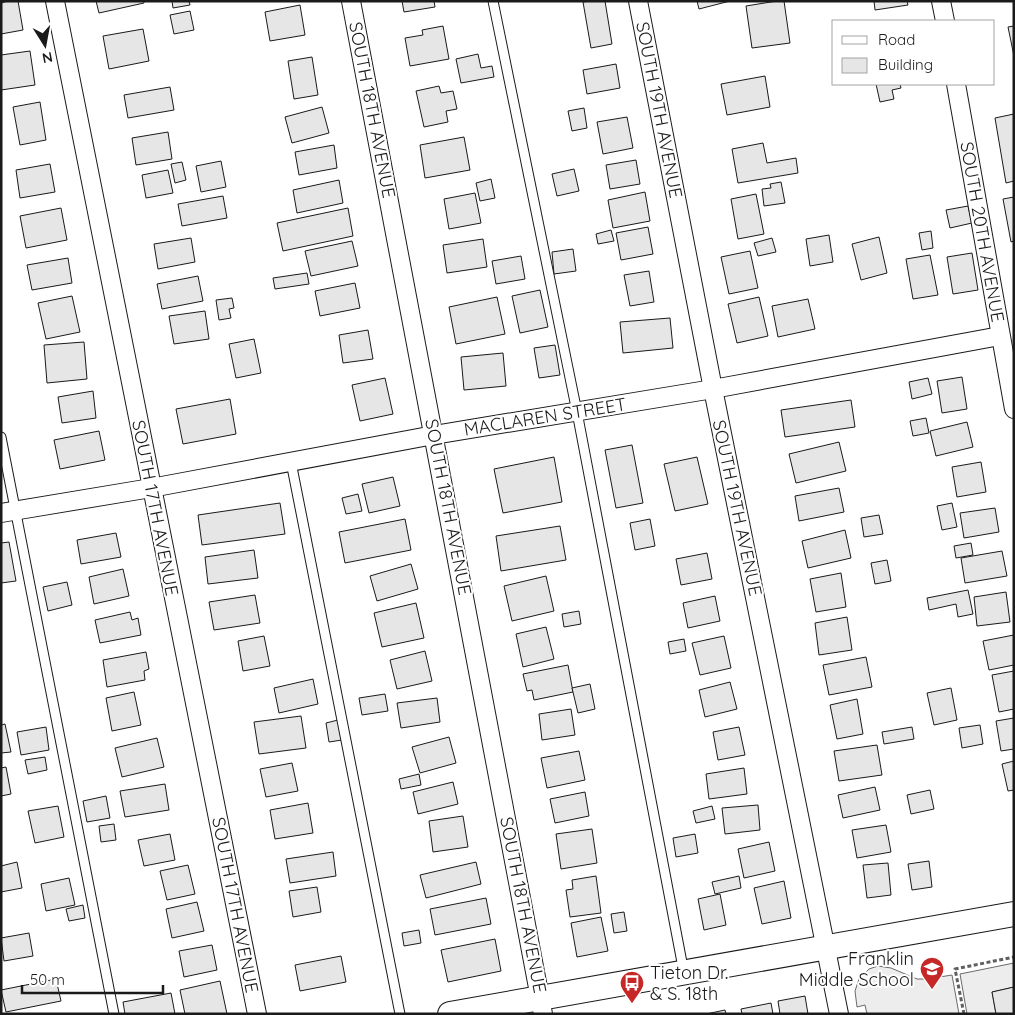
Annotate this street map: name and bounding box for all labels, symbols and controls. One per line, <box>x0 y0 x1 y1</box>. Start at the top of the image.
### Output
north arrow <box>20 20 70 70</box>
street label: SOUTH 18TH AVENUE <box>344 20 401 200</box>
street label: SOUTH 19TH AVENUE <box>631 20 688 200</box>
legend <box>832 20 995 85</box>
text: Road <box>878 30 915 49</box>
text: N <box>41 48 54 68</box>
text: Building <box>878 55 933 74</box>
street label: SOUTH 20TH AVENUE <box>955 140 1010 324</box>
street label: MACLAREN STREET <box>462 392 628 441</box>
street label: SOUTH 18TH AVENUE <box>420 417 477 597</box>
street label: SOUTH 17TH AVENUE <box>127 418 184 598</box>
street label: SOUTH 19TH AVENUE <box>708 418 767 598</box>
street label: SOUTH 17TH AVENUE <box>207 815 264 995</box>
street label: SOUTH 18TH AVENUE <box>495 815 552 995</box>
place label: Franklin Middle School <box>799 947 914 991</box>
school or university icon: Franklin Middle School <box>919 956 945 990</box>
place label: Tieton Dr. & S. 18th <box>650 961 728 1005</box>
scale bar <box>22 962 164 994</box>
text: 50 m <box>30 970 65 989</box>
bus stop icon: Tieton Dr. & S. 18th <box>619 970 645 1004</box>

